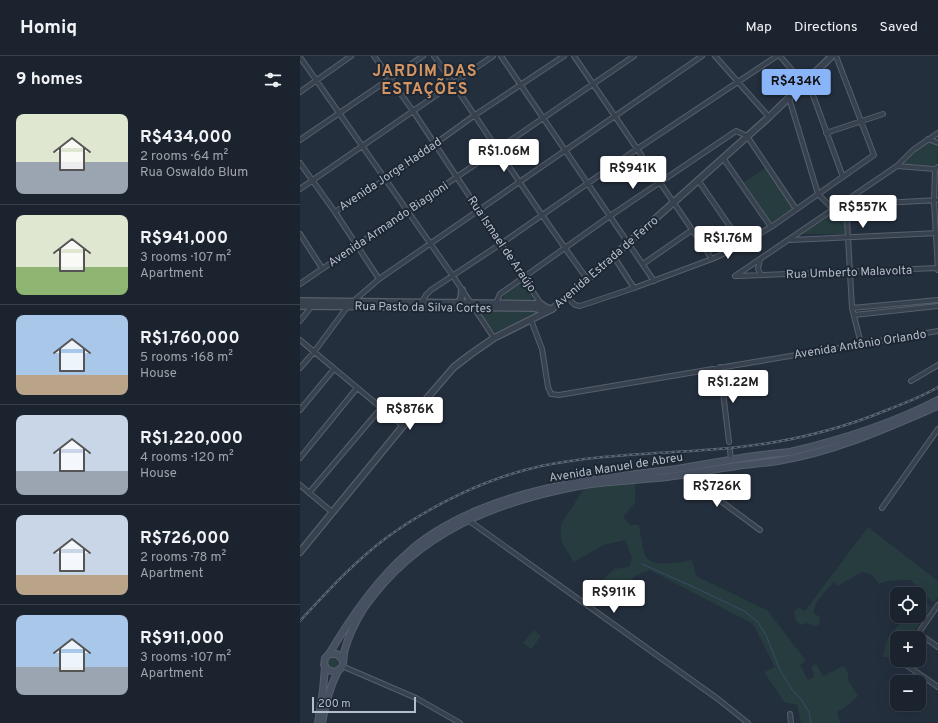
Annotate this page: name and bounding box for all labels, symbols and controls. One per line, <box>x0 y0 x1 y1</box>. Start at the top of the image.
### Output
text: Homiq <box>20 16 77 40</box>
text: Map <box>746 19 772 36</box>
text: Directions <box>794 19 858 36</box>
text: Saved <box>880 19 918 36</box>
district label: JARDIM DAS ESTAÇÕES <box>372 62 478 100</box>
text: 9 homes <box>16 69 83 91</box>
icon: filters <box>262 69 284 91</box>
pin: R$434K <box>763 69 829 103</box>
text: R$434K <box>771 74 821 90</box>
text: R$434,000 <box>140 127 232 149</box>
icon: home <box>48 130 96 178</box>
street label: Avenida Jorge Haddad <box>336 134 445 215</box>
pin: R$1.06M <box>467 139 541 173</box>
text: R$1.06M <box>478 144 530 160</box>
text: 2 rooms · 64 m² <box>140 149 228 165</box>
pin: R$941K <box>600 156 666 190</box>
text: R$941K <box>609 161 657 177</box>
text: Rua Oswaldo Blum <box>140 165 248 181</box>
street label: Avenida Armando Biagioni <box>325 179 452 271</box>
street label: Rua Ismael de Araújo <box>463 193 539 296</box>
pin: R$557K <box>830 195 896 229</box>
text: R$557K <box>839 200 887 216</box>
street label: Avenida Estrada de Ferro <box>551 213 662 313</box>
pin: R$1.76M <box>691 226 765 260</box>
text: R$941,000 <box>140 228 228 250</box>
icon: home <box>48 231 96 279</box>
text: R$1.76M <box>704 231 753 247</box>
text: 3 rooms · 107 m² <box>140 250 231 266</box>
street label: Rua Umberto Malavolta <box>786 263 912 283</box>
text: Apartment <box>140 266 203 282</box>
street label: Rua Pasto da Silva Cortes <box>354 299 492 317</box>
street label: Avenida Antônio Orlando <box>793 327 928 363</box>
text: R$1,760,000 <box>140 328 240 350</box>
icon: home <box>48 331 96 379</box>
text: 5 rooms · 168 m² <box>140 350 233 366</box>
text: House <box>140 366 177 382</box>
pin: R$1.22M <box>696 370 770 404</box>
text: R$1.22M <box>707 375 759 391</box>
pin: R$876K <box>377 397 443 431</box>
text: R$876K <box>386 402 434 418</box>
text: R$1,220,000 <box>140 428 243 450</box>
icon: home <box>48 431 96 479</box>
street label: Avenida Manuel de Abreu <box>548 449 684 486</box>
text: 4 rooms · 120 m² <box>140 450 234 466</box>
text: House <box>140 466 177 482</box>
pin: R$726K <box>684 474 750 508</box>
text: R$726K <box>693 479 741 495</box>
text: R$726,000 <box>140 528 230 550</box>
icon: home <box>48 531 96 579</box>
text: 2 rooms · 78 m² <box>140 550 226 566</box>
text: Apartment <box>140 566 203 582</box>
pin: R$911K <box>581 580 647 614</box>
text: R$911K <box>592 585 636 601</box>
map controls <box>890 587 926 711</box>
button: locate <box>890 587 926 623</box>
text: R$911,000 <box>140 628 224 650</box>
icon: home <box>48 631 96 679</box>
button: + <box>890 631 926 667</box>
text: 3 rooms · 107 m² <box>140 650 231 666</box>
text: Apartment <box>140 666 203 682</box>
button: − <box>890 675 926 711</box>
scale bar <box>312 695 416 714</box>
text: 200 m <box>318 697 351 711</box>

